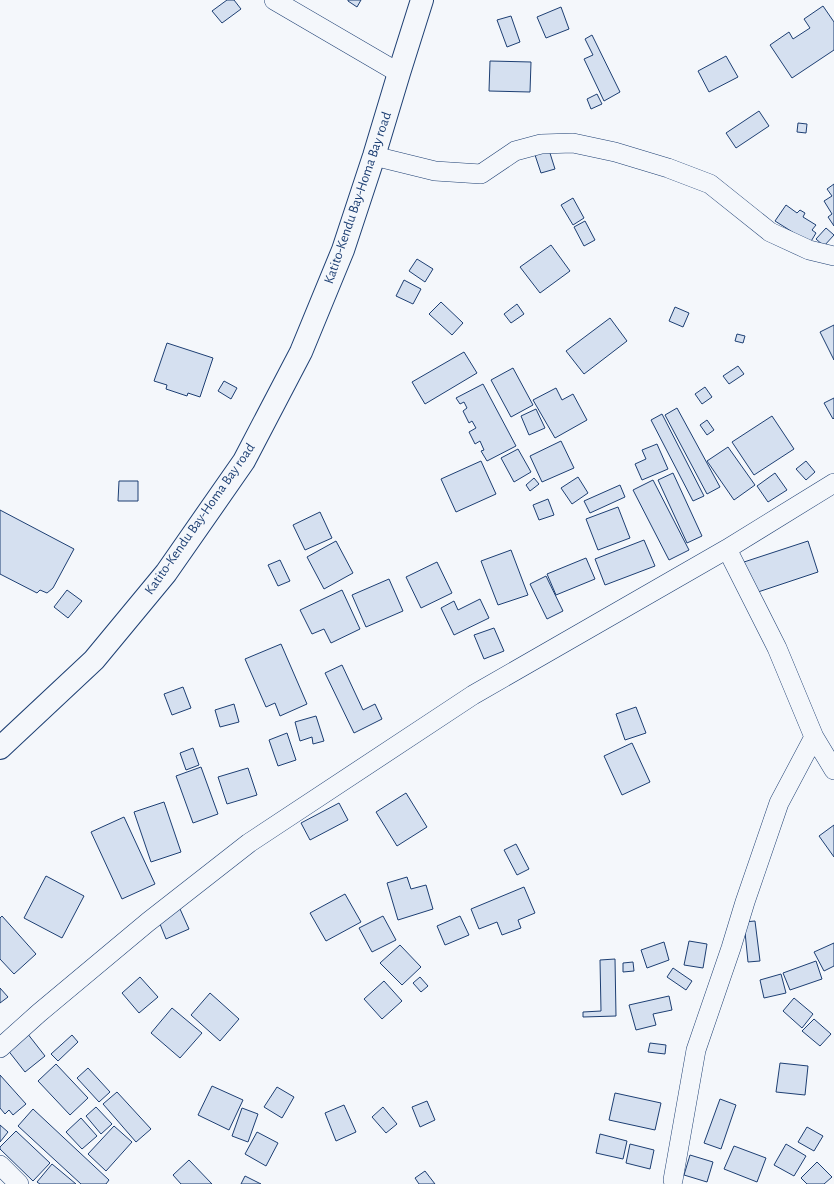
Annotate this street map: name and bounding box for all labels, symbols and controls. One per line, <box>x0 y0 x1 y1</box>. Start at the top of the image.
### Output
street label: Katito-Kendu Bay-Homa Bay road <box>322 110 394 286</box>
street label: Katito-Kendu Bay-Homa Bay road <box>142 441 258 597</box>

